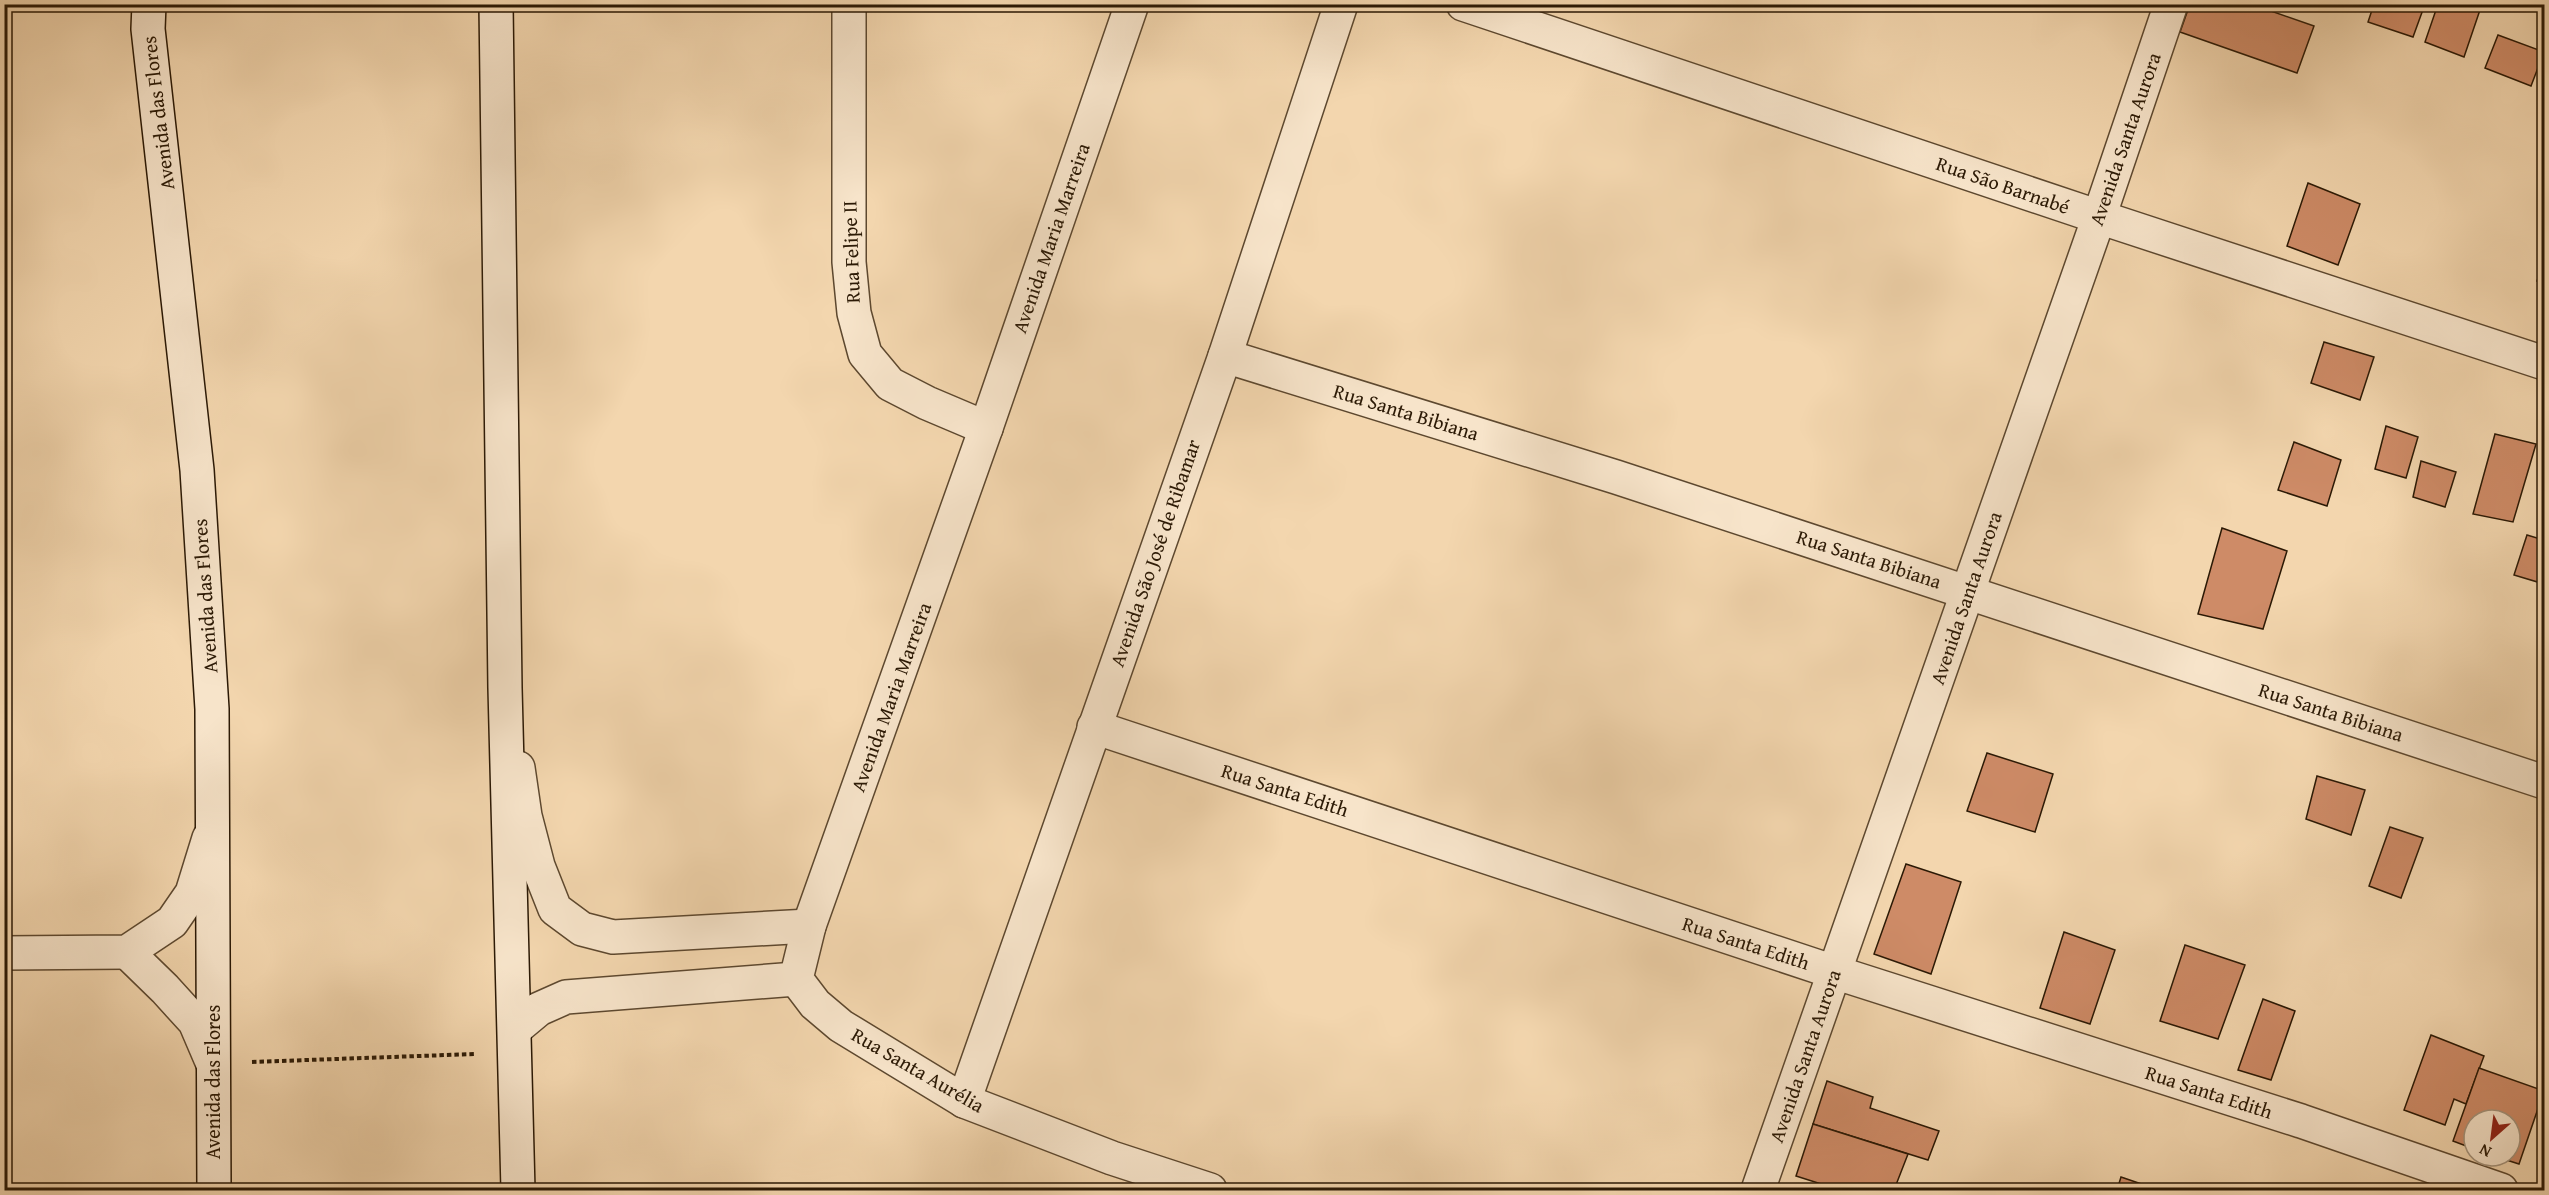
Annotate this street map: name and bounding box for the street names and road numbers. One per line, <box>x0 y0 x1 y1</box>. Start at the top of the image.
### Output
street label: Avenida das Flores <box>134 34 181 192</box>
street label: Avenida Santa Aurora <box>2081 48 2168 229</box>
street label: Avenida Maria Marreira <box>1004 138 1097 337</box>
street label: Rua São Barnabé <box>1932 148 2074 221</box>
street label: Rua Felipe II <box>834 200 867 304</box>
street label: Rua Santa Bibiana <box>1330 376 1483 448</box>
street label: Avenida São José de Ribamar <box>1102 435 1207 670</box>
street label: Avenida Santa Aurora <box>1922 507 2009 688</box>
street label: Avenida das Flores <box>185 518 224 674</box>
street label: Rua Santa Bibiana <box>1793 521 1946 596</box>
street label: Avenida Maria Marreira <box>843 598 938 796</box>
street label: Rua Santa Bibiana <box>2255 674 2408 749</box>
street label: Rua Santa Edith <box>1218 755 1353 824</box>
street label: Rua Santa Edith <box>1679 908 1814 977</box>
street label: Avenida Santa Aurora <box>1761 965 1848 1146</box>
street label: Avenida das Flores <box>198 1005 227 1159</box>
street label: Rua Santa Aurélia <box>847 1020 990 1120</box>
street label: Rua Santa Edith <box>2142 1057 2277 1126</box>

